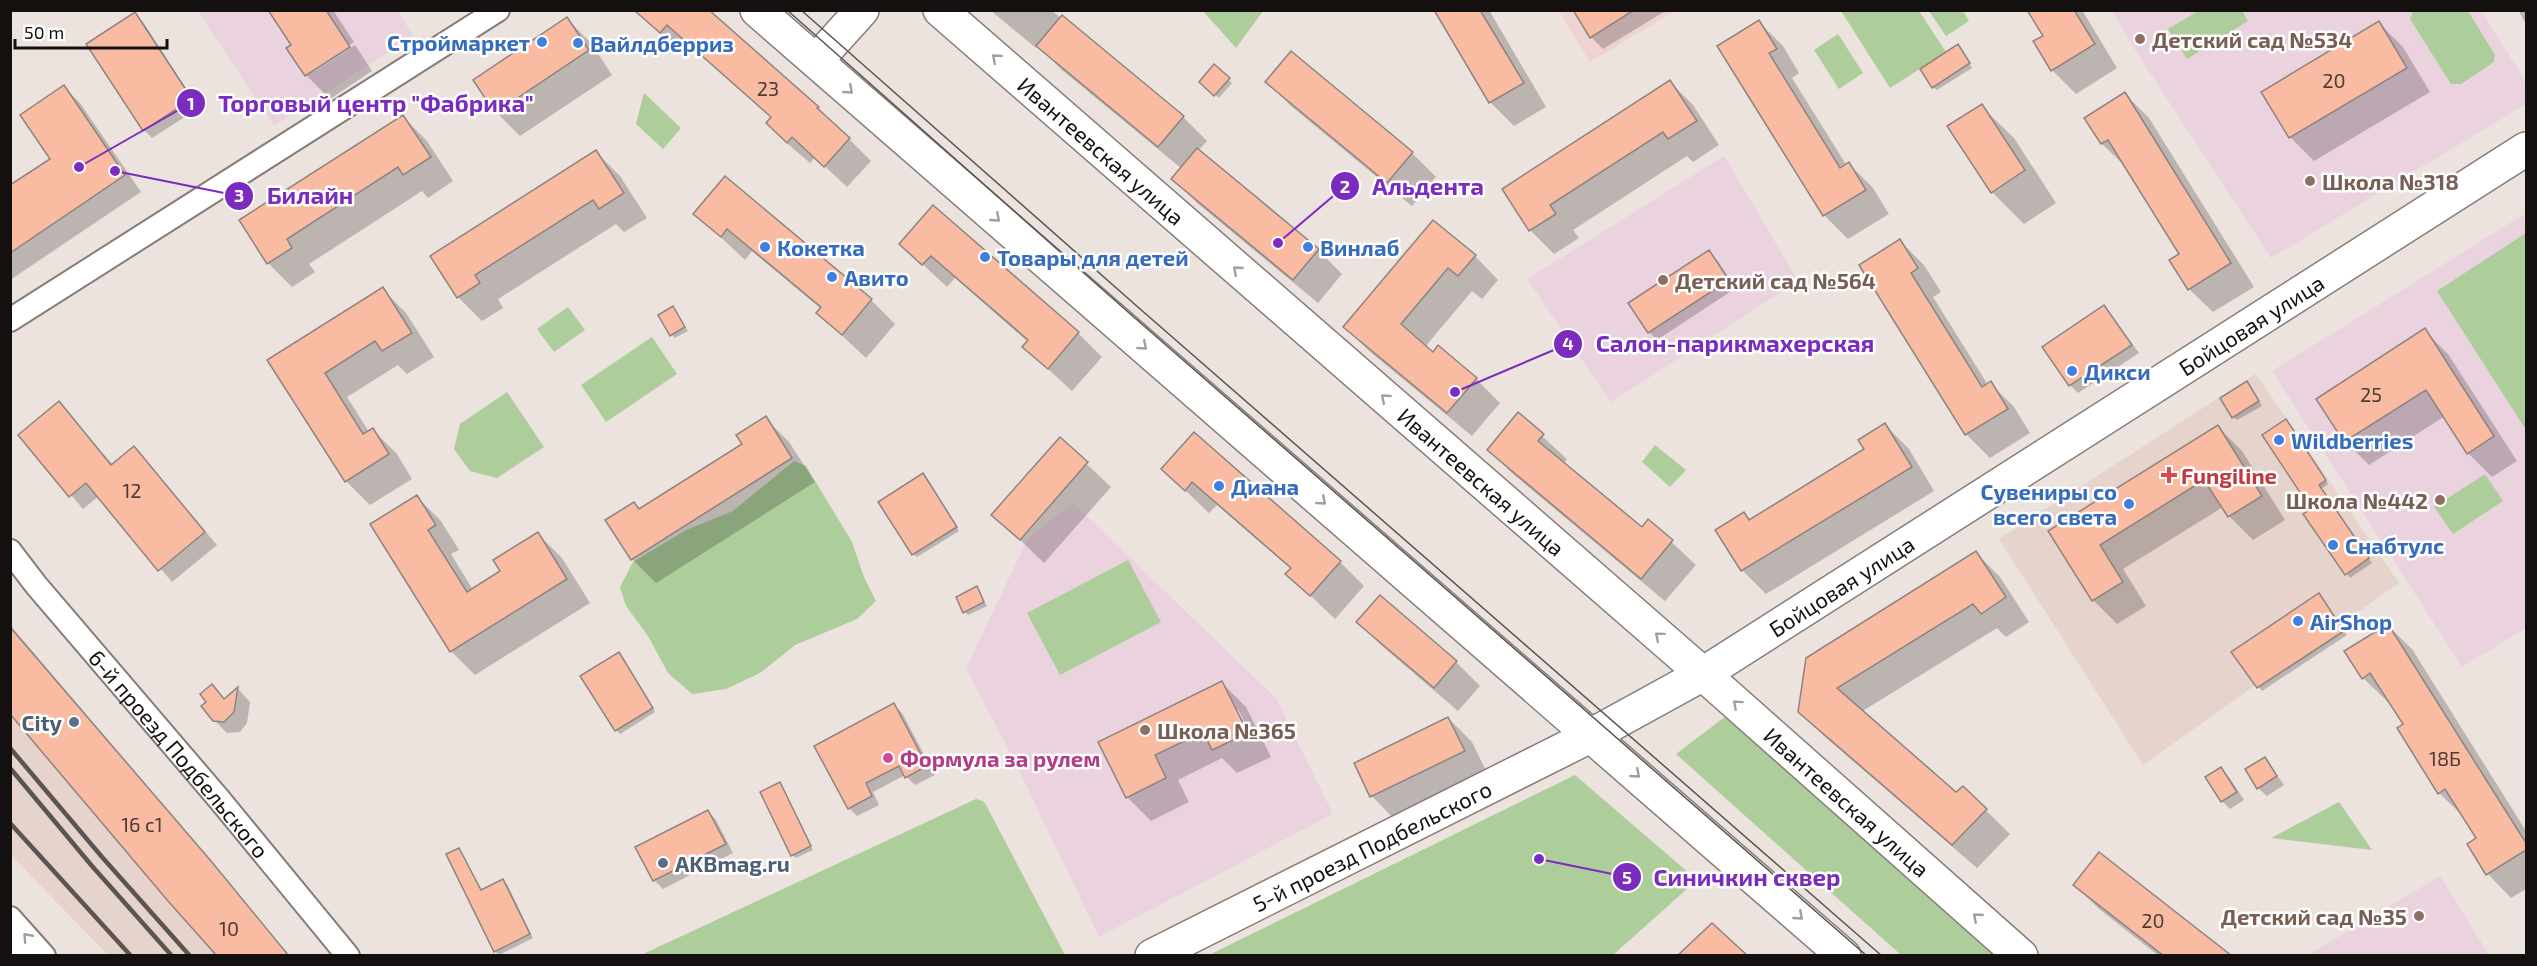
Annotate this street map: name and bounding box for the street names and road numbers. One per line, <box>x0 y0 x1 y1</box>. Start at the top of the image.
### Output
street label: Ивантеевская улица <box>1013 71 1190 230</box>
street label: Бойцовая улица <box>2174 269 2328 380</box>
street label: Ивантеевская улица <box>1393 402 1570 561</box>
street label: Бойцовая улица <box>1764 530 1919 642</box>
street label: 6-й проезд Подбельского <box>84 644 275 863</box>
street label: Ивантеевская улица <box>1759 722 1935 882</box>
street label: 5-й проезд Подбельского <box>1248 775 1496 916</box>

